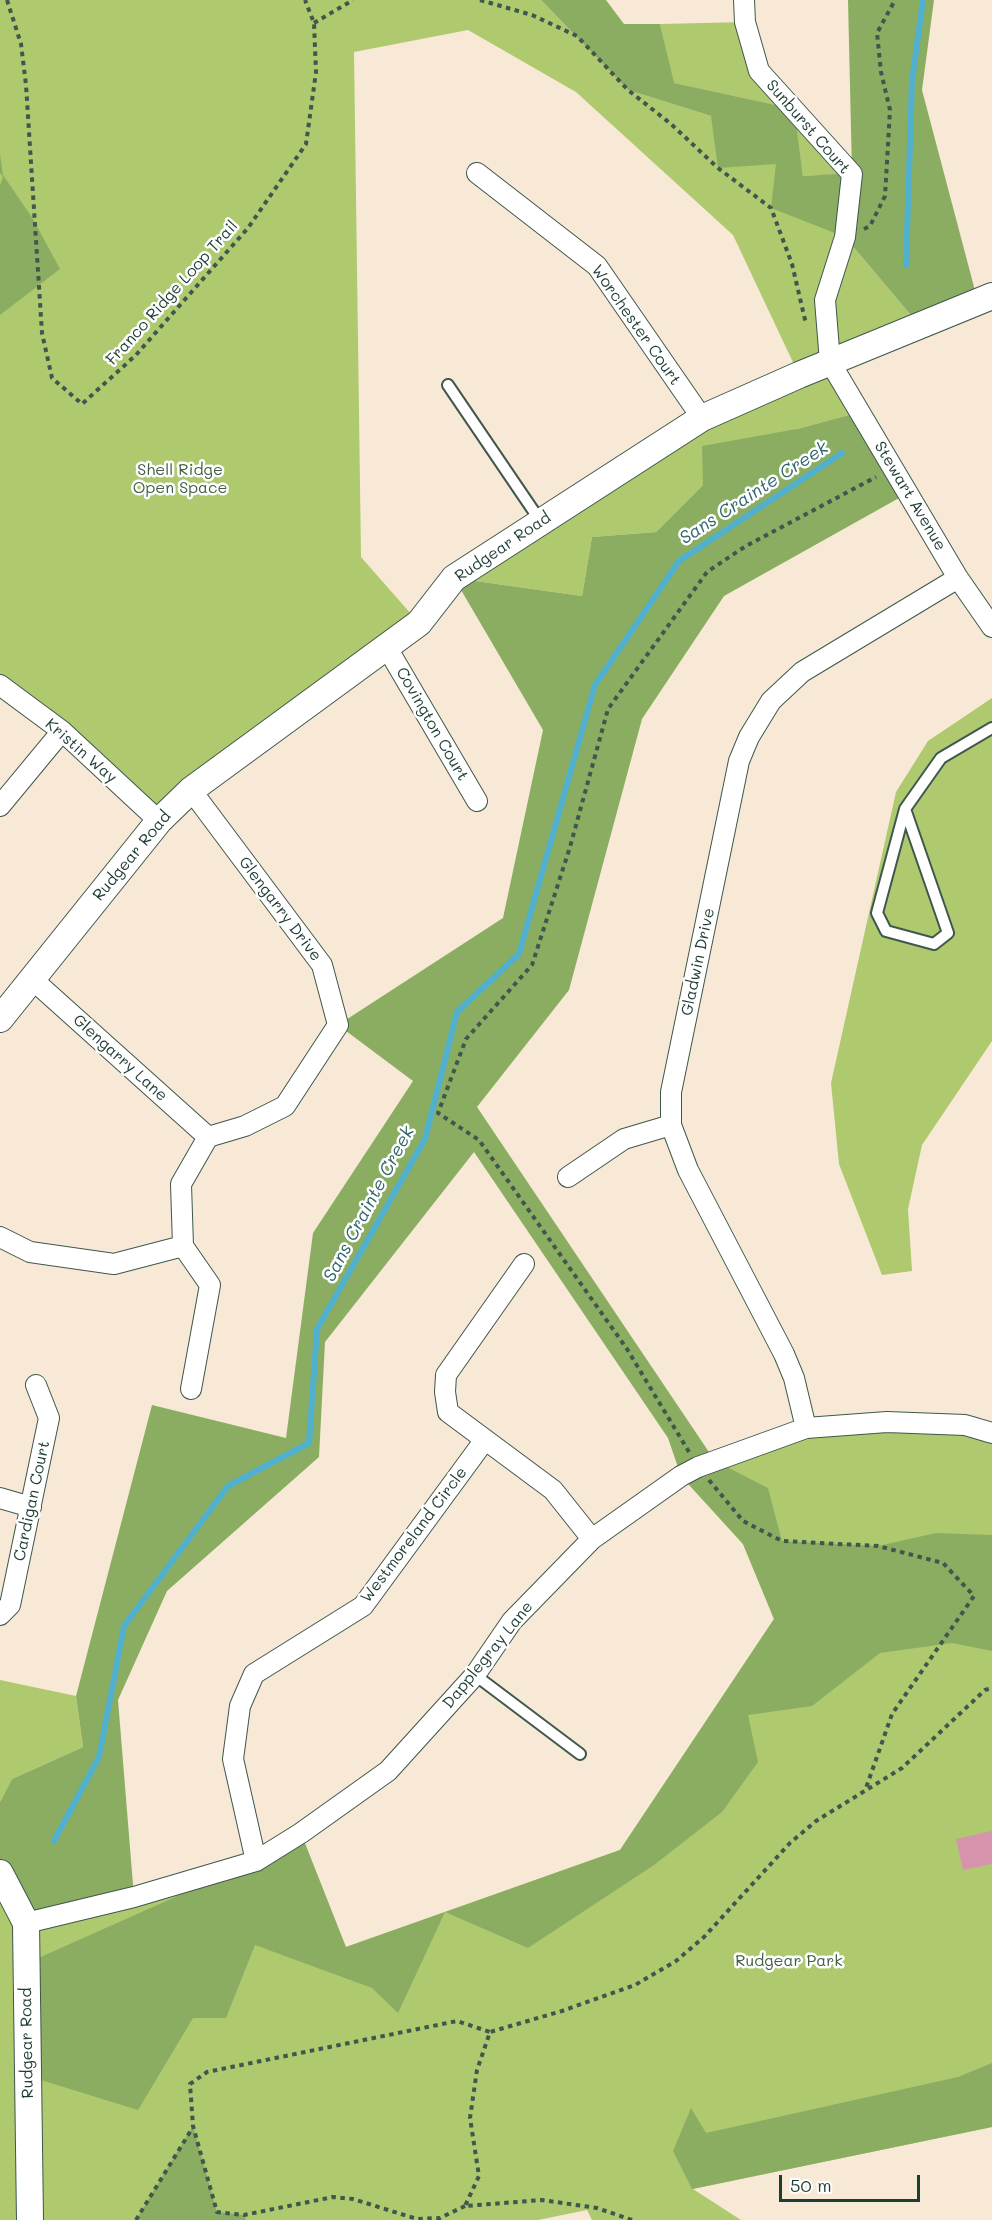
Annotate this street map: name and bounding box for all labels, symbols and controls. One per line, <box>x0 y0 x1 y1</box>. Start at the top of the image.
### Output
street label: Sunburst Court <box>762 76 854 178</box>
street label: Franco Ridge Loop Trail <box>102 217 242 369</box>
street label: Worchester Court <box>587 261 685 389</box>
water label: Sans Crainte Creek <box>676 437 832 549</box>
street label: Stewart Avenue <box>870 438 950 554</box>
park label: Shell Ridge Open Space <box>133 460 227 498</box>
street label: Rudgear Road <box>451 508 555 586</box>
street label: Covington Court <box>392 664 472 784</box>
street label: Kristin Way <box>41 715 121 787</box>
street label: Rudgear Road <box>89 807 175 905</box>
street label: Glengarry Drive <box>235 853 325 965</box>
street label: Gladwin Drive <box>677 906 719 1018</box>
street label: Glengarry Lane <box>69 1011 171 1105</box>
water label: Sans Crainte Creek <box>319 1123 419 1285</box>
street label: Cardigan Court <box>10 1439 54 1563</box>
street label: Westmoreland Circle <box>357 1463 471 1607</box>
street label: Dapplegray Lane <box>439 1597 537 1713</box>
park label: Rudgear Park <box>735 1951 843 1971</box>
street label: Rudgear Road <box>16 1987 38 2099</box>
scale bar <box>782 2163 923 2201</box>
text: 50 m <box>790 2173 832 2197</box>

